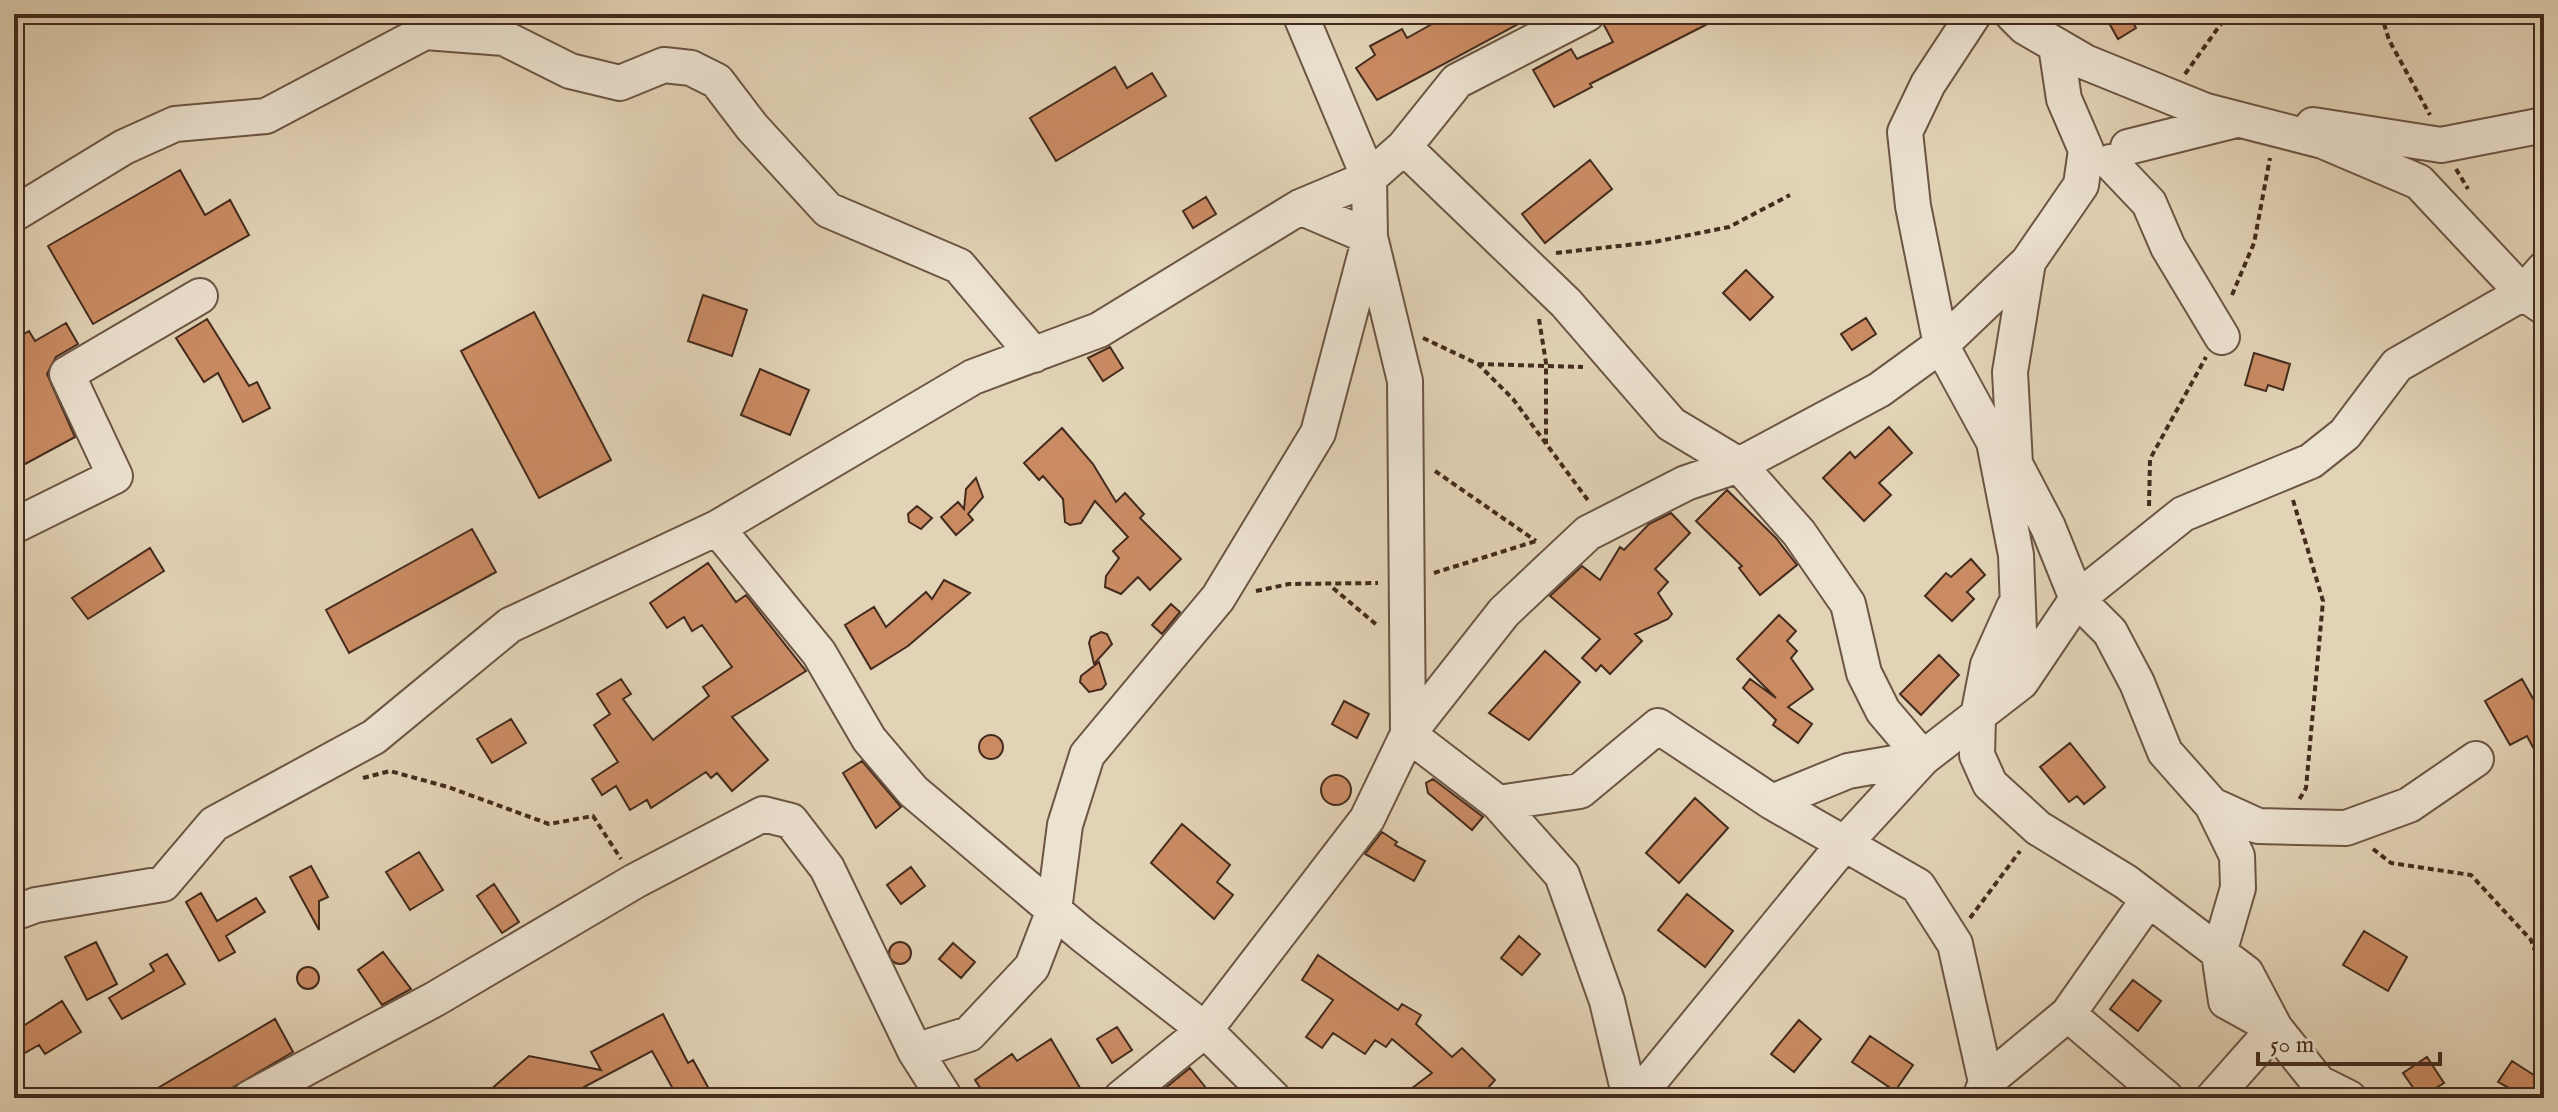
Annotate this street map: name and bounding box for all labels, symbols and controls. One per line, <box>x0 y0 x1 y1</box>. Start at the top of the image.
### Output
scale bar <box>2258 1016 2440 1066</box>
text: 50 m <box>2270 1030 2314 1061</box>

